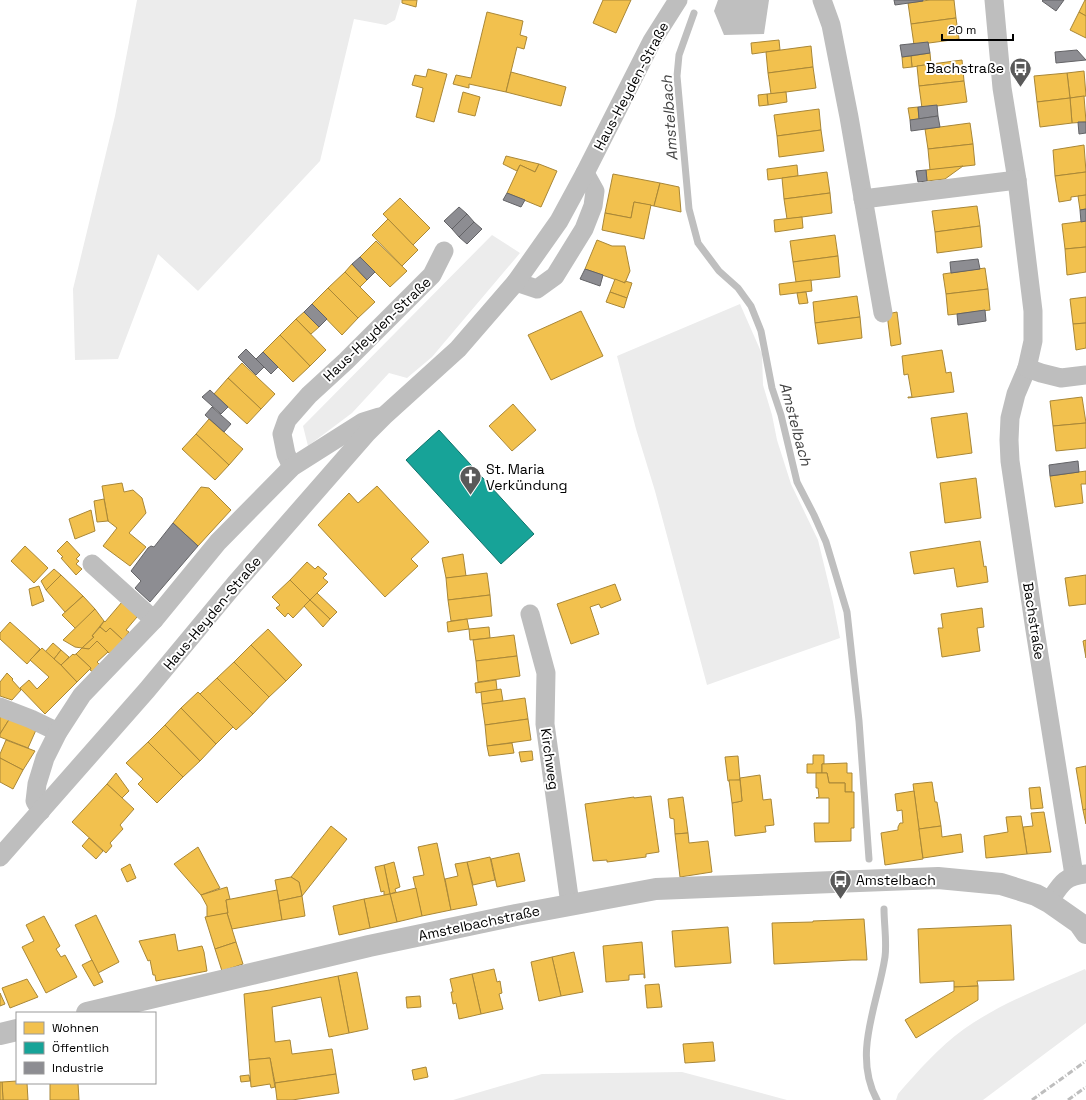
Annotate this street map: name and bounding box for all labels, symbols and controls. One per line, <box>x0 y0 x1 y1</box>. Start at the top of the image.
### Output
scale bar <box>942 16 1013 42</box>
street label: Haus-Heyden-Straße <box>590 19 672 153</box>
text: 20 m <box>948 22 976 38</box>
bus stop icon: Bachstraße <box>1007 55 1033 88</box>
place label: Bachstraße <box>926 59 1004 77</box>
water label: Amstelbach <box>656 74 681 161</box>
street label: Haus-Heyden-Straße <box>319 273 435 385</box>
water label: Amstelbach <box>776 380 816 469</box>
place label: St. Maria Verkündung <box>486 460 568 494</box>
church icon: St. Maria Verkündung <box>457 464 483 497</box>
street label: Haus-Heyden-Straße <box>159 552 265 674</box>
street label: Bachstraße <box>1019 581 1049 661</box>
street label: Kirchweg <box>537 727 563 791</box>
bus stop icon: Amstelbach <box>827 867 853 900</box>
place label: Amstelbach <box>856 871 936 889</box>
street label: Amstelbachstraße <box>417 901 541 945</box>
legend <box>16 1012 156 1084</box>
text: Wohnen <box>52 1020 99 1036</box>
text: Öffentlich <box>52 1040 109 1056</box>
text: Industrie <box>52 1060 104 1076</box>

